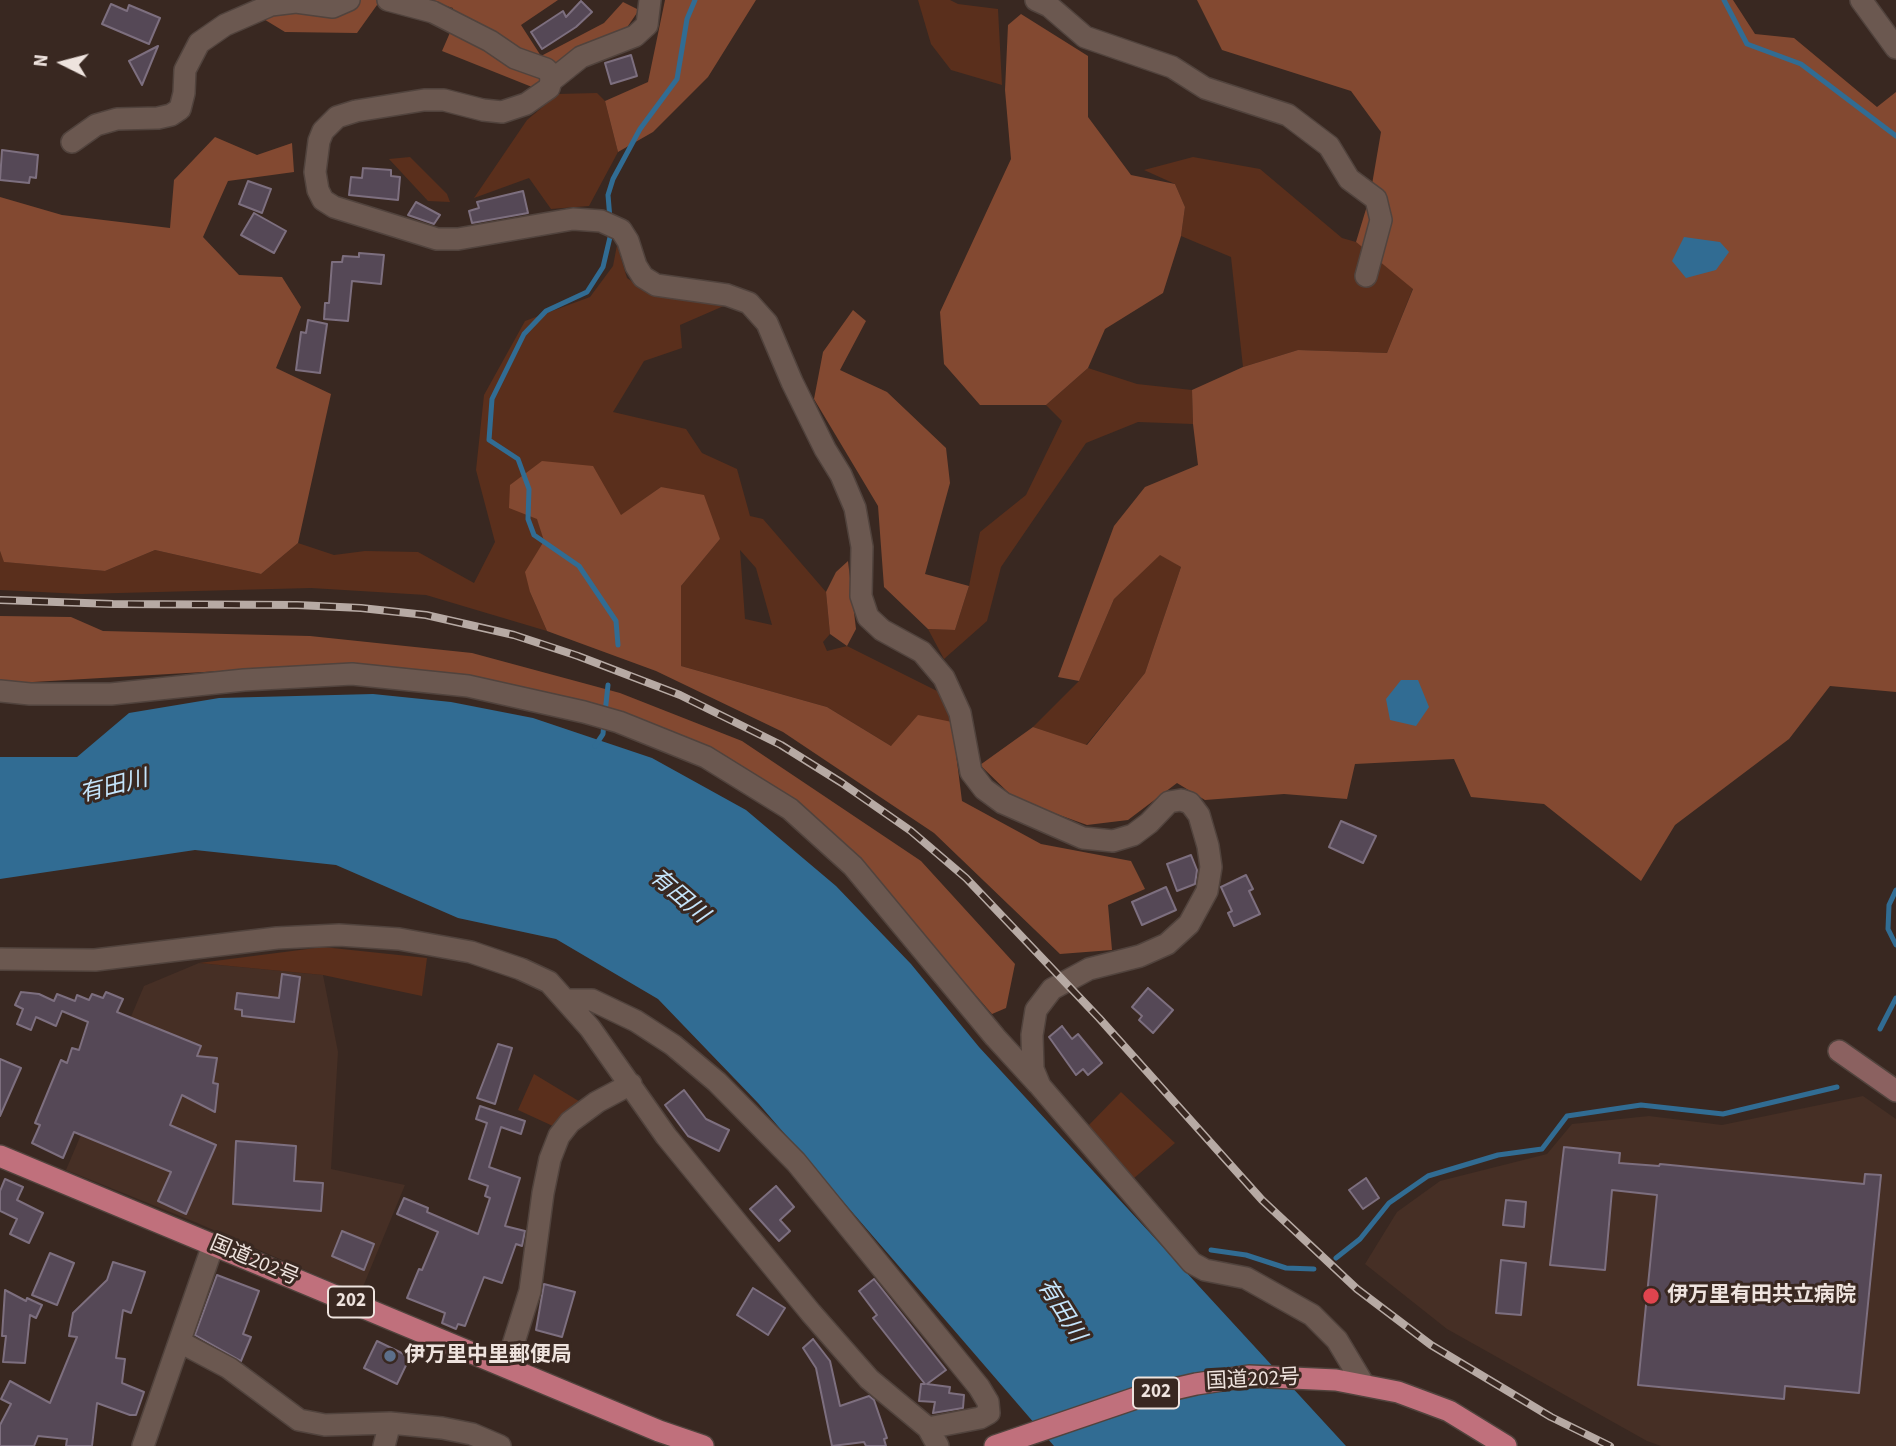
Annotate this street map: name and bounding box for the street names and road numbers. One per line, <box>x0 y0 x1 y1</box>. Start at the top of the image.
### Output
street label: 国道202号 <box>206 1232 302 1292</box>
road number: 202 <box>328 1286 374 1318</box>
street label: 国道202号 <box>1205 1366 1301 1396</box>
road number: 202 <box>1133 1378 1179 1408</box>

